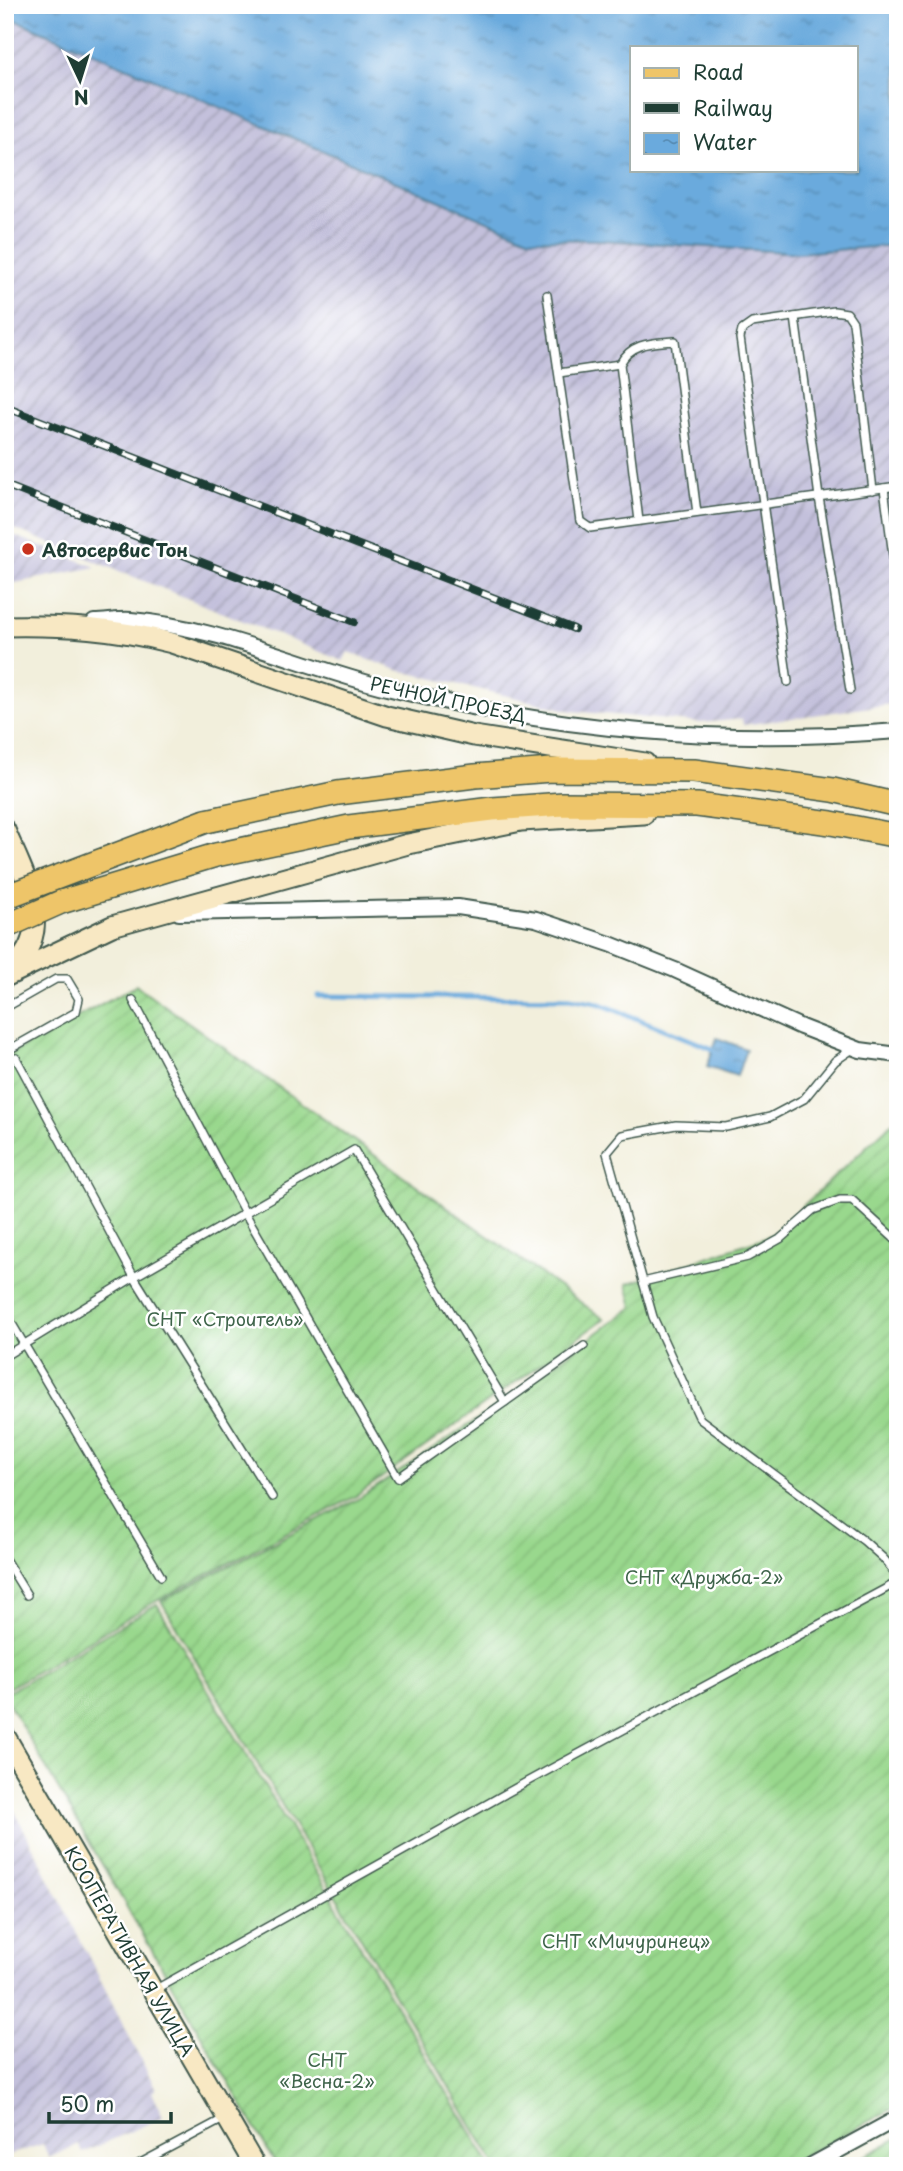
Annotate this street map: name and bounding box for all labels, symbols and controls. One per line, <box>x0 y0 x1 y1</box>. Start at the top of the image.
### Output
north arrow <box>46 46 116 116</box>
legend <box>630 46 858 172</box>
text: Road <box>693 55 744 87</box>
text: N <box>73 83 90 112</box>
text: Railway <box>693 91 773 123</box>
text: Water <box>693 125 757 157</box>
place label: Автосервис Тон <box>42 536 188 563</box>
marker: Автосервис Тон <box>20 541 36 557</box>
street label: РЕЧНОЙ ПРОЕЗД <box>367 669 529 729</box>
park label: СНТ «Строитель» <box>147 1305 303 1332</box>
park label: СНТ «Дружба-2» <box>625 1563 783 1590</box>
street label: КООПЕРАТИВНАЯ УЛИЦА <box>59 1841 202 2061</box>
park label: СНТ «Мичуринец» <box>542 1927 710 1954</box>
park label: СНТ «Весна-2» <box>280 2046 374 2094</box>
scale bar <box>49 2080 172 2124</box>
text: 50 m <box>60 2087 114 2119</box>

